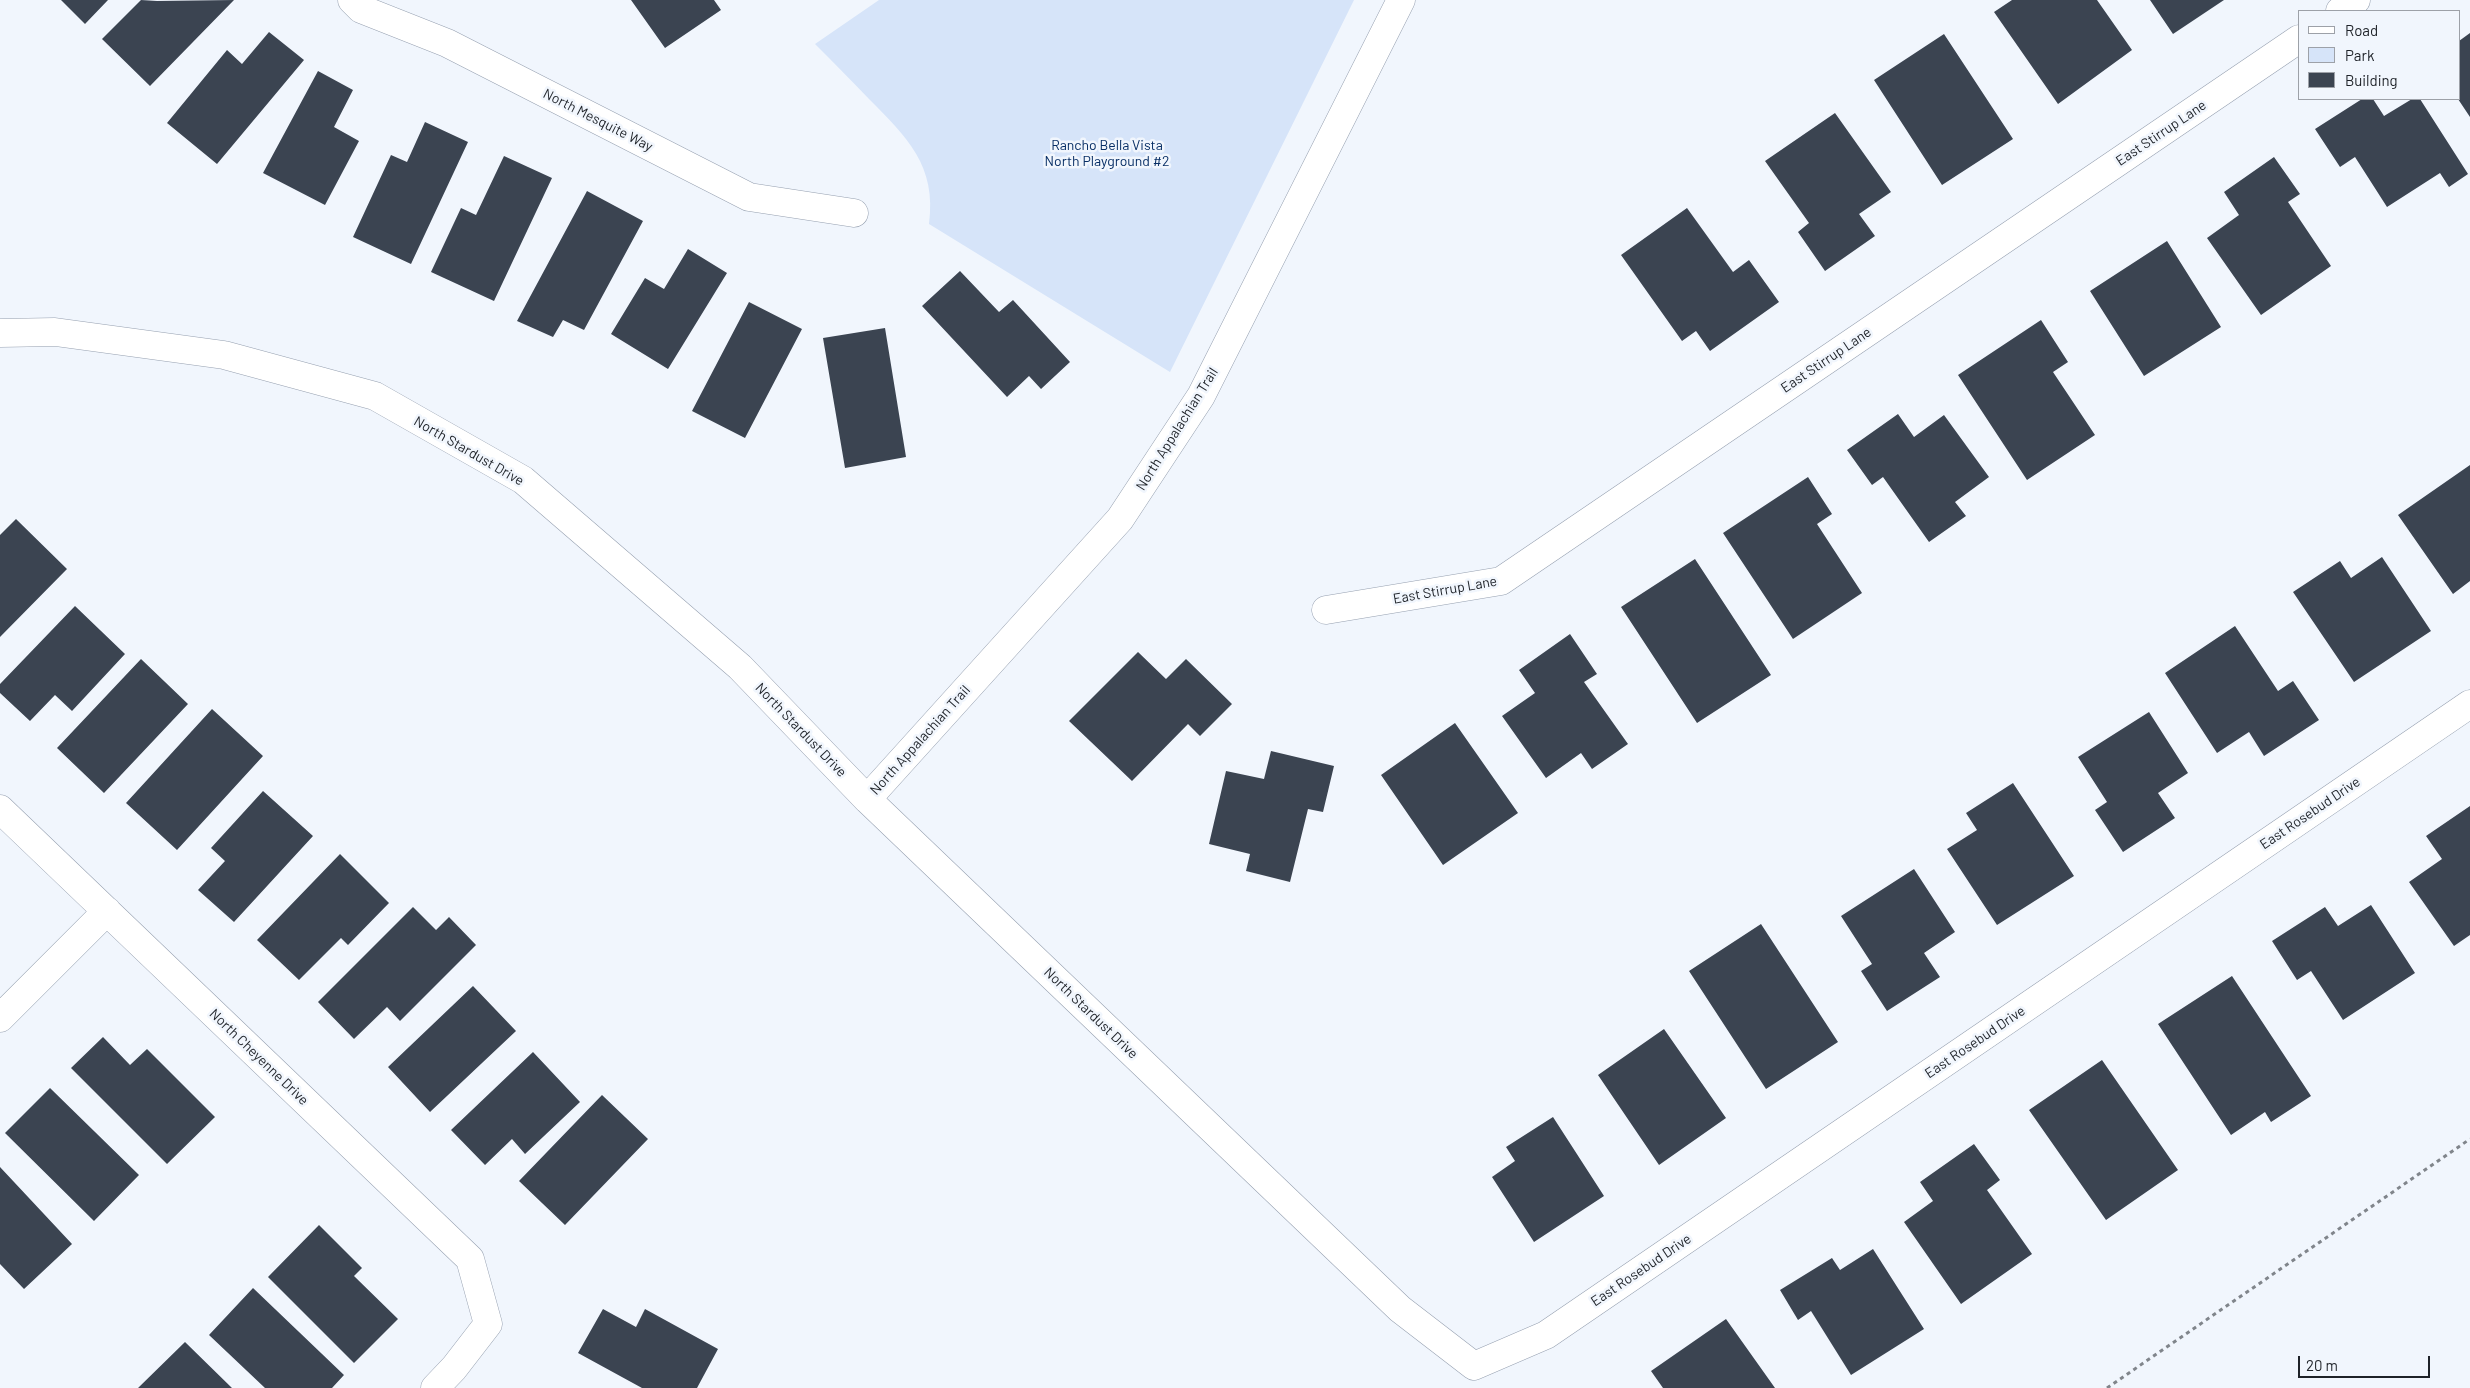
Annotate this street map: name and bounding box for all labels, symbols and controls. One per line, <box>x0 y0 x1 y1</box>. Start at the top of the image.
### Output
legend <box>2298 10 2460 100</box>
text: Road <box>2345 21 2378 39</box>
text: Park <box>2345 46 2374 64</box>
text: Building <box>2345 71 2398 89</box>
street label: North Mesquite Way <box>540 85 656 155</box>
street label: East Stirrup Lane <box>2113 97 2209 169</box>
park label: Rancho Bella Vista North Playground #2 <box>1045 137 1169 170</box>
street label: East Stirrup Lane <box>1778 324 1874 396</box>
street label: North Appalachian Trail <box>1132 365 1222 493</box>
street label: North Stardust Drive <box>411 413 527 489</box>
street label: East Stirrup Lane <box>1392 573 1498 607</box>
street label: North Stardust Drive <box>752 679 850 781</box>
street label: North Appalachian Trail <box>866 682 974 798</box>
street label: East Rosebud Drive <box>2257 773 2363 853</box>
street label: North Stardust Drive <box>1040 964 1142 1062</box>
street label: East Rosebud Drive <box>1922 1002 2028 1082</box>
street label: North Cheyenne Drive <box>206 1005 312 1109</box>
street label: East Rosebud Drive <box>1588 1230 1694 1310</box>
scale bar <box>2300 1346 2432 1378</box>
text: 20 m <box>2306 1356 2338 1374</box>

